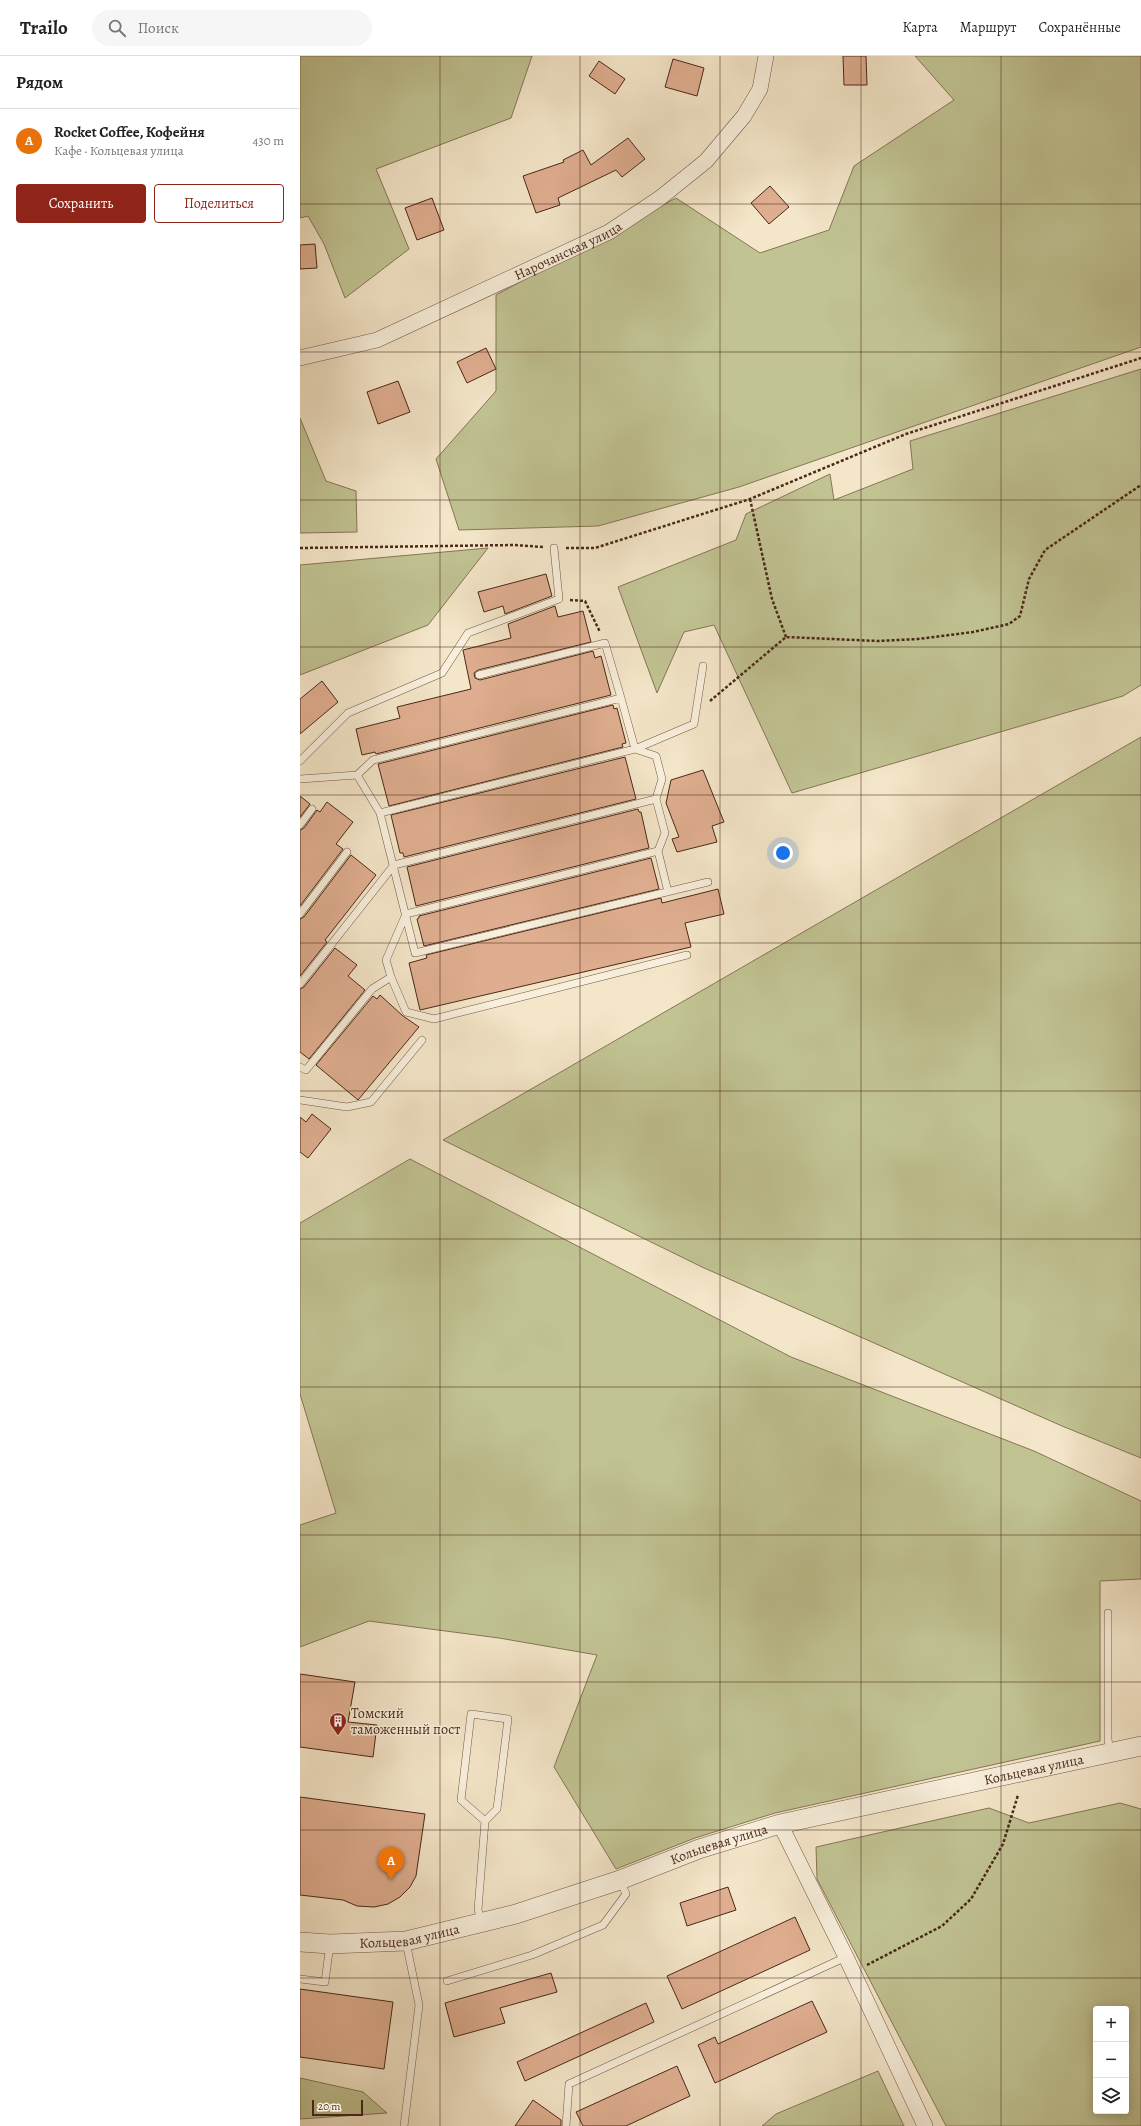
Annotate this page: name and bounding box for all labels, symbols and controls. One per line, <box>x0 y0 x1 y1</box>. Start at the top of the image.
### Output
search box <box>92 10 372 46</box>
text: Trailo <box>20 15 68 41</box>
icon: search <box>106 17 128 39</box>
text: Поиск <box>138 18 179 38</box>
text: Карта <box>903 18 938 37</box>
text: Маршрут <box>960 18 1016 37</box>
text: Сохранённые <box>1038 18 1121 37</box>
text: Рядом <box>16 71 63 94</box>
text: Rocket Coffee, Кофейня <box>54 122 205 142</box>
text: A <box>25 132 33 149</box>
text: 430 m <box>252 132 284 149</box>
text: Кафе · Кольцевая улица <box>54 142 184 159</box>
button: Сохранить <box>16 184 146 223</box>
button: Поделиться <box>154 184 284 223</box>
street label: Нарочанская улица <box>511 216 626 284</box>
your location <box>773 843 793 863</box>
place label: Томский таможенный пост <box>351 1704 460 1739</box>
building icon: Томский таможенный пост <box>328 1711 348 1736</box>
street label: Кольцевая улица <box>982 1749 1086 1789</box>
street label: Кольцевая улица <box>667 1819 770 1869</box>
pin: A <box>378 1847 404 1880</box>
street label: Кольцевая улица <box>359 1919 462 1952</box>
map controls <box>1093 2006 1129 2114</box>
button: + <box>1093 2006 1129 2042</box>
button: − <box>1093 2042 1129 2078</box>
button: layers <box>1093 2078 1129 2114</box>
scale bar <box>312 2098 363 2117</box>
text: 20 m <box>318 2099 340 2114</box>

